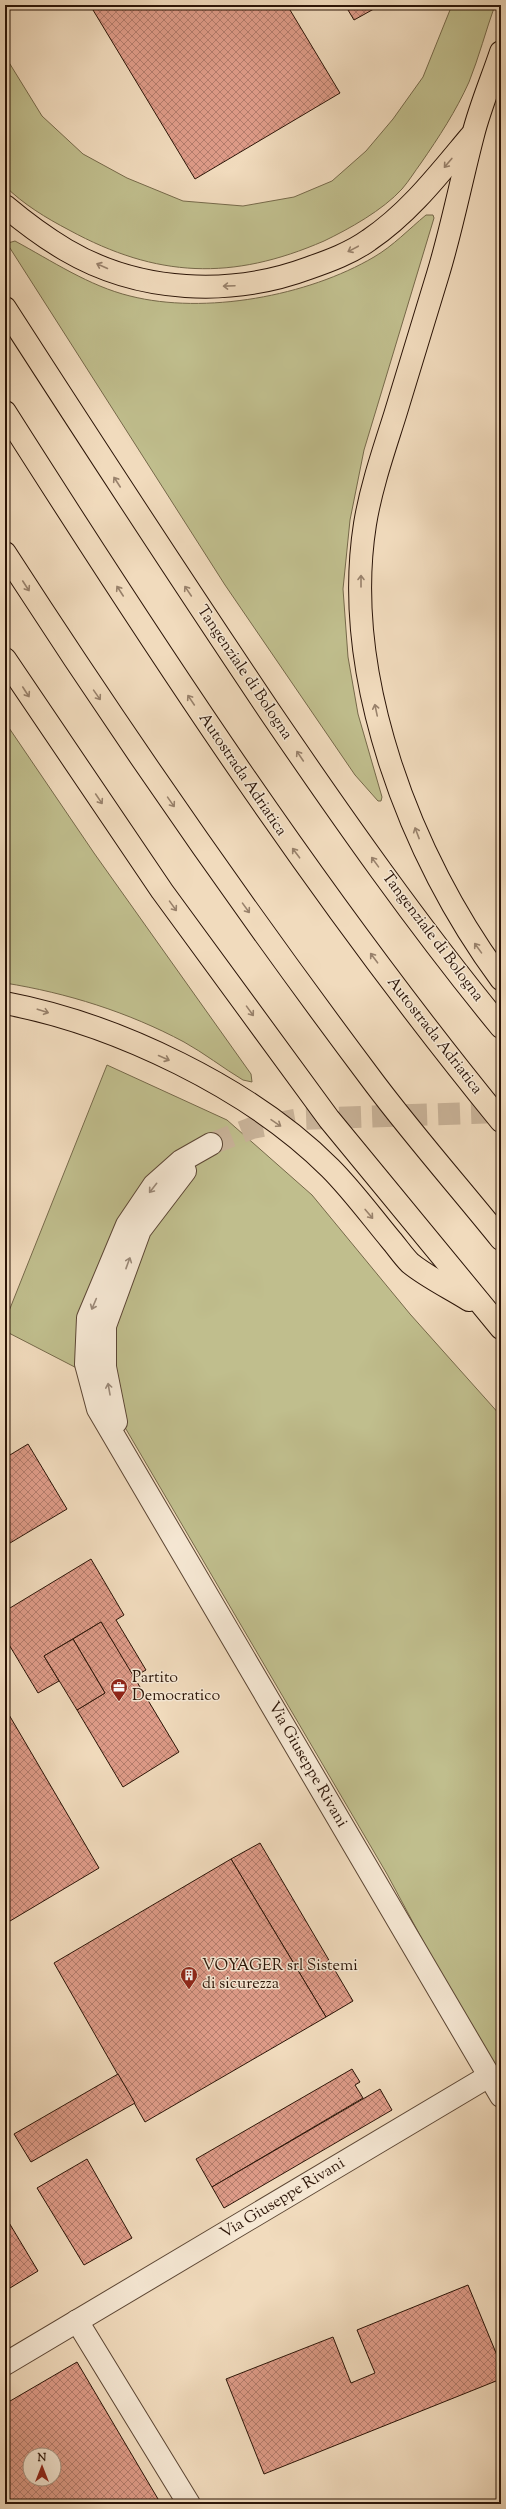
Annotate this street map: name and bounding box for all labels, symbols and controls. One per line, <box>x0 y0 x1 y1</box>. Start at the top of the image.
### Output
one-way arrow <box>444 157 453 168</box>
one-way arrow <box>347 246 359 253</box>
one-way arrow <box>96 262 108 269</box>
one-way arrow <box>223 282 236 290</box>
one-way arrow <box>113 477 121 488</box>
one-way arrow <box>357 575 365 588</box>
one-way arrow <box>22 580 30 591</box>
one-way arrow <box>184 585 192 596</box>
one-way arrow <box>116 586 124 597</box>
street label: Tangenziale di Bologna <box>190 601 298 745</box>
one-way arrow <box>22 686 30 697</box>
one-way arrow <box>93 689 101 700</box>
one-way arrow <box>187 695 195 706</box>
one-way arrow <box>372 704 380 717</box>
street label: Autostrada Adriatica <box>192 709 292 842</box>
one-way arrow <box>296 751 304 762</box>
one-way arrow <box>95 794 103 805</box>
one-way arrow <box>167 796 175 807</box>
one-way arrow <box>413 827 421 839</box>
one-way arrow <box>292 848 301 859</box>
one-way arrow <box>371 857 379 868</box>
street label: Tangenziale di Bologna <box>375 867 489 1007</box>
one-way arrow <box>169 901 177 912</box>
one-way arrow <box>242 902 251 913</box>
one-way arrow <box>474 942 482 953</box>
one-way arrow <box>370 953 378 964</box>
street label: Autostrada Adriatica <box>381 972 488 1100</box>
one-way arrow <box>246 1005 254 1016</box>
one-way arrow <box>36 1008 49 1015</box>
one-way arrow <box>158 1055 170 1062</box>
one-way arrow <box>271 1119 282 1127</box>
one-way arrow <box>148 1183 157 1194</box>
one-way arrow <box>365 1208 374 1219</box>
one-way arrow <box>125 1257 133 1269</box>
one-way arrow <box>90 1297 97 1309</box>
one-way arrow <box>105 1383 113 1396</box>
place label: Partito Democratico <box>132 1667 221 1708</box>
office icon: Partito Democratico <box>109 1677 129 1702</box>
street label: Via Giuseppe Rivani <box>262 1698 353 1833</box>
place label: VOYAGER srl Sistemi di sicurezza <box>202 1955 358 1996</box>
building icon: VOYAGER srl Sistemi di sicurezza <box>179 1965 199 1990</box>
street label: Via Giuseppe Rivani <box>216 2152 350 2245</box>
north arrow <box>22 2447 62 2487</box>
text: N <box>37 2450 47 2466</box>

